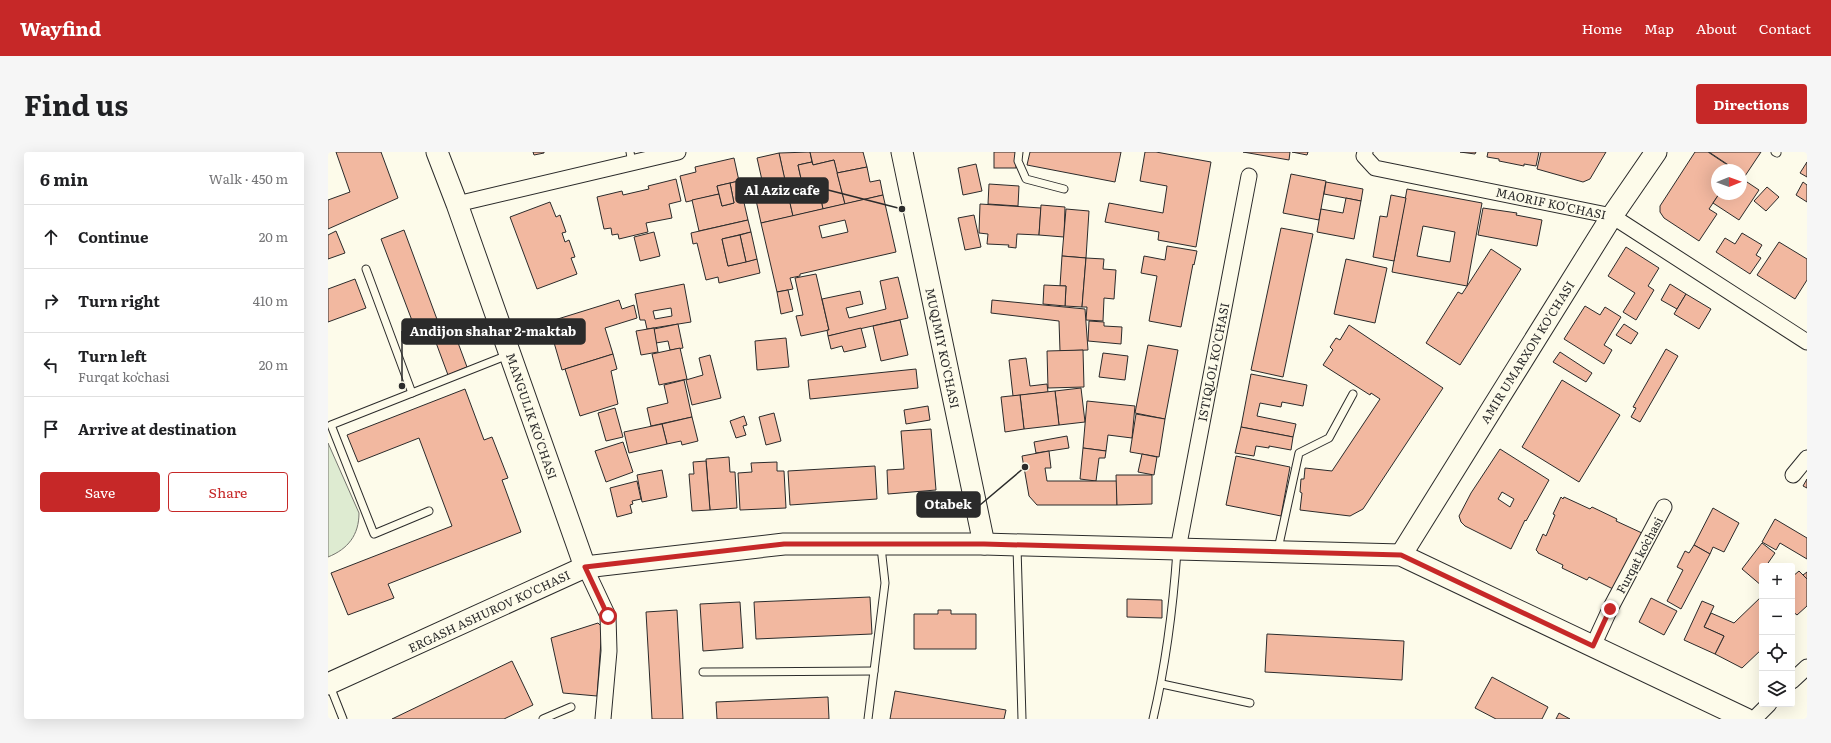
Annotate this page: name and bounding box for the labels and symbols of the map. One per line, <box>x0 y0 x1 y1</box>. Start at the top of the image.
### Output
north arrow <box>1711 164 1747 200</box>
callout: Al Aziz cafe <box>736 178 828 203</box>
text: Al Aziz cafe <box>744 180 820 199</box>
street label: MAORIF KO'CHASI <box>1494 183 1608 224</box>
street label: AMIR UMARXON KO'CHASI <box>1476 277 1578 427</box>
street label: MUQIMIY KO'CHASI <box>921 286 965 410</box>
street label: ISTIQLOL KO'CHASI <box>1193 301 1233 423</box>
callout: Andijon shahar 2-maktab <box>402 319 585 344</box>
text: Andijon shahar 2-maktab <box>410 321 576 340</box>
street label: MANGULIK KO'CHASI <box>502 350 562 482</box>
callout: Otabek <box>917 492 980 517</box>
text: Otabek <box>924 494 972 513</box>
street label: Furqat koʻchasi <box>1611 513 1667 597</box>
street label: ERGASH ASHUROV KO'CHASI <box>405 565 573 657</box>
route end <box>1601 600 1619 618</box>
route start <box>599 607 617 625</box>

